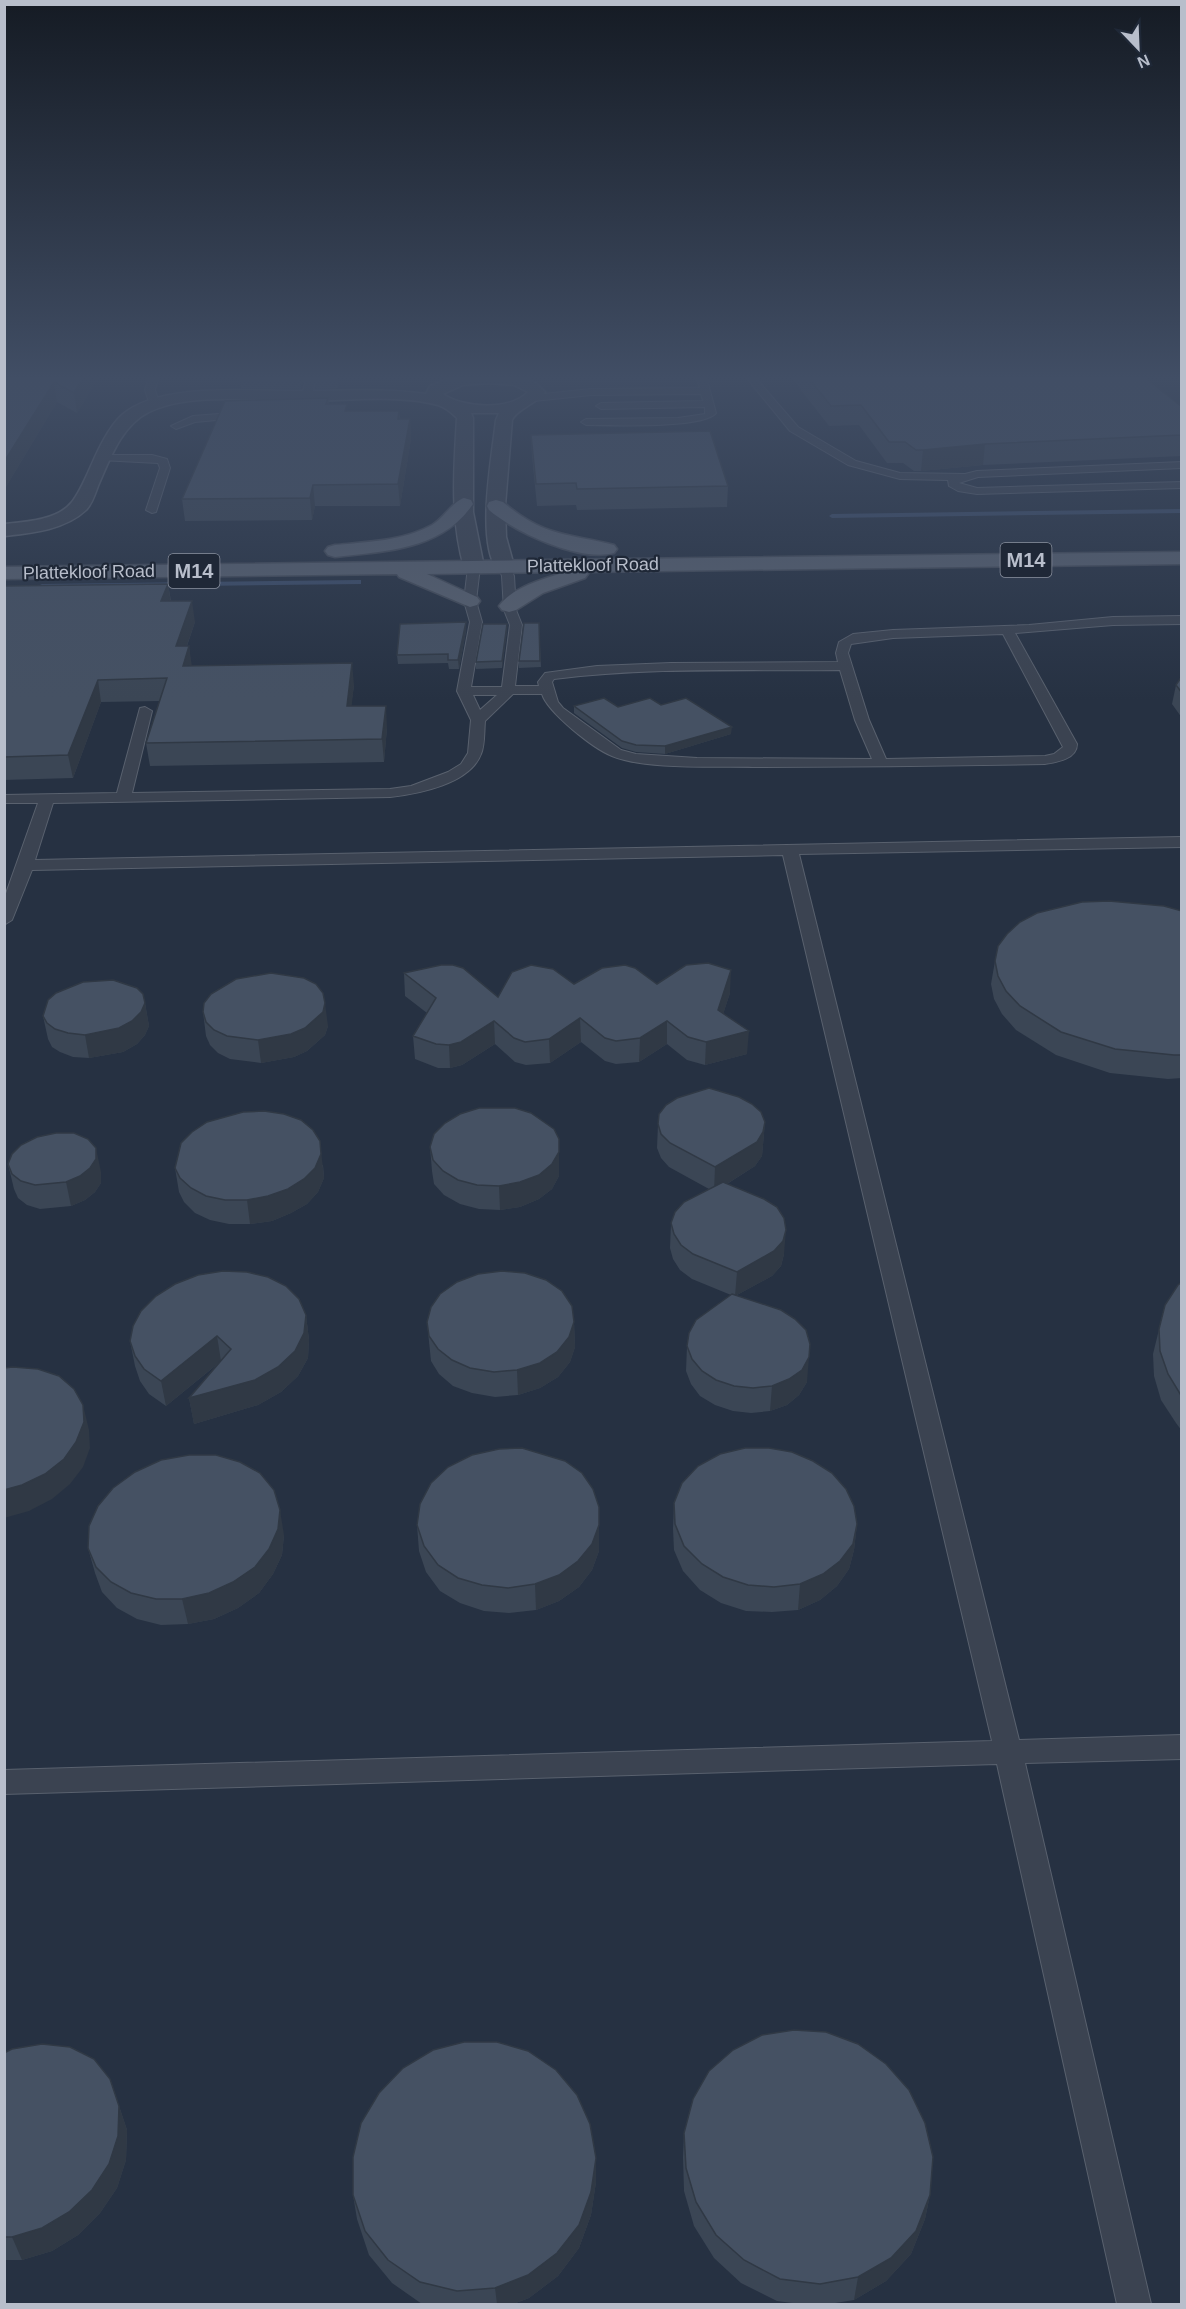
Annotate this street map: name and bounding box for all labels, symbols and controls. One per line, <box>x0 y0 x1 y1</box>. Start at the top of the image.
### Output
north arrow <box>1108 18 1168 78</box>
text: N <box>1135 51 1152 71</box>
road number: M14 <box>1000 543 1052 577</box>
road number: M14 <box>168 554 220 588</box>
street label: Plattekloof Road <box>527 554 659 576</box>
street label: Plattekloof Road <box>23 561 155 583</box>

